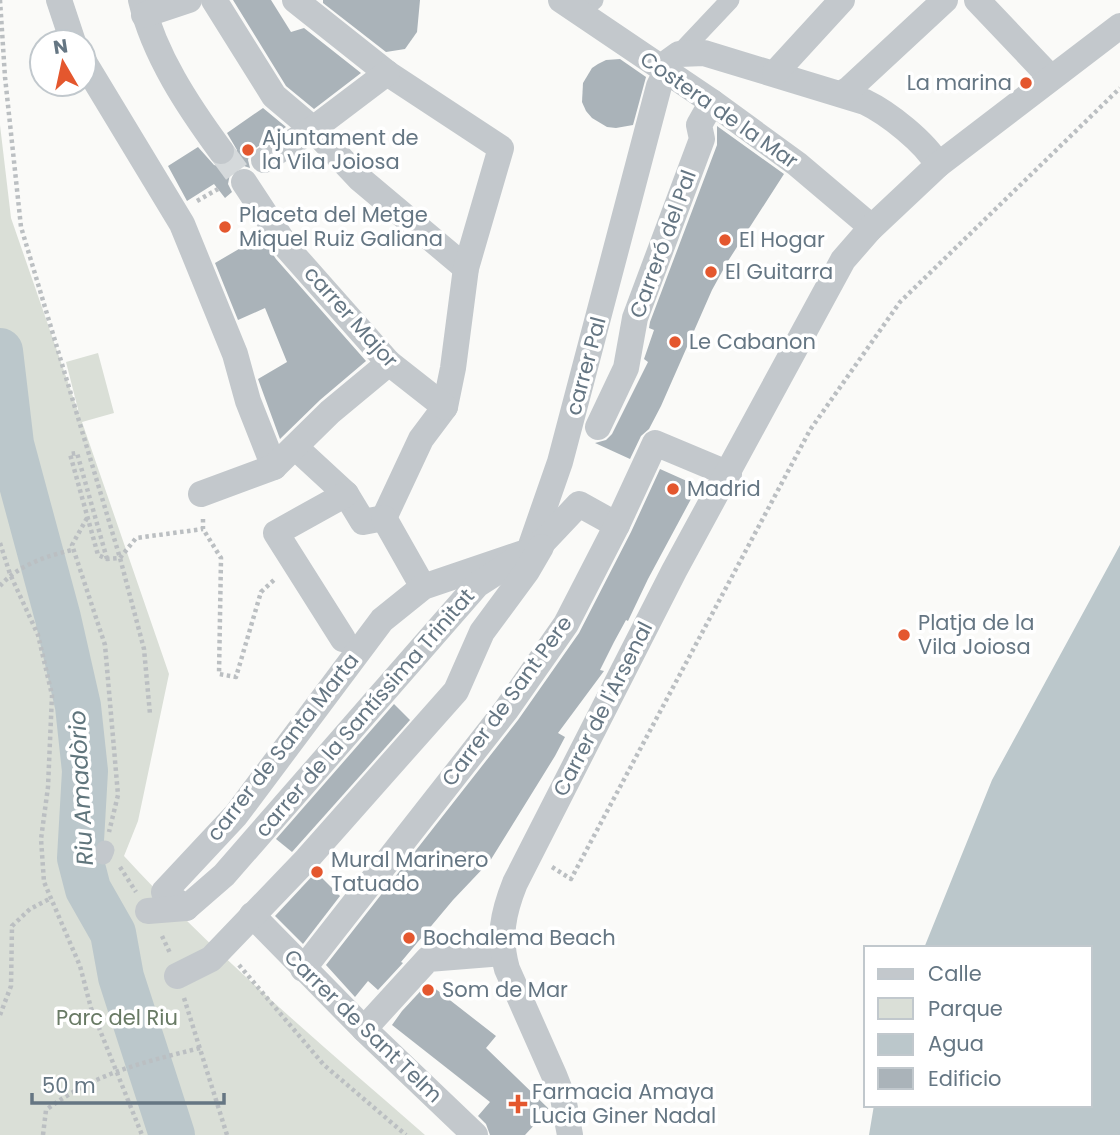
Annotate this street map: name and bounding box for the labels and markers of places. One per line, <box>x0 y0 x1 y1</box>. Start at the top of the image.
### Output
place label: La marina <box>907 68 1012 97</box>
marker: La marina <box>1018 75 1034 91</box>
place label: Ajuntament de la Vila Joiosa <box>262 123 419 176</box>
marker: Ajuntament de la Vila Joiosa <box>240 142 256 158</box>
place label: Placeta del Metge Miquel Ruiz Galiana <box>239 200 443 253</box>
marker: Placeta del Metge Miquel Ruiz Galiana <box>217 219 233 235</box>
place label: El Hogar <box>739 225 825 254</box>
marker: El Hogar <box>717 232 733 248</box>
place label: El Guitarra <box>725 257 833 286</box>
marker: El Guitarra <box>703 264 719 280</box>
place label: Le Cabanon <box>689 327 816 356</box>
marker: Le Cabanon <box>667 334 683 350</box>
place label: Madrid <box>687 474 761 503</box>
marker: Madrid <box>665 481 681 497</box>
place label: Platja de la Vila Joiosa <box>918 608 1034 661</box>
marker: Platja de la Vila Joiosa <box>896 627 912 643</box>
place label: Mural Marinero Tatuado <box>331 845 488 898</box>
marker: Mural Marinero Tatuado <box>309 864 325 880</box>
place label: Bochalema Beach <box>423 923 616 952</box>
marker: Bochalema Beach <box>401 930 417 946</box>
place label: Som de Mar <box>442 975 568 1004</box>
marker: Som de Mar <box>420 982 436 998</box>
place label: Farmacia Amaya Lucia Giner Nadal <box>532 1077 716 1130</box>
marker: Farmacia Amaya Lucia Giner Nadal <box>510 1096 526 1112</box>

